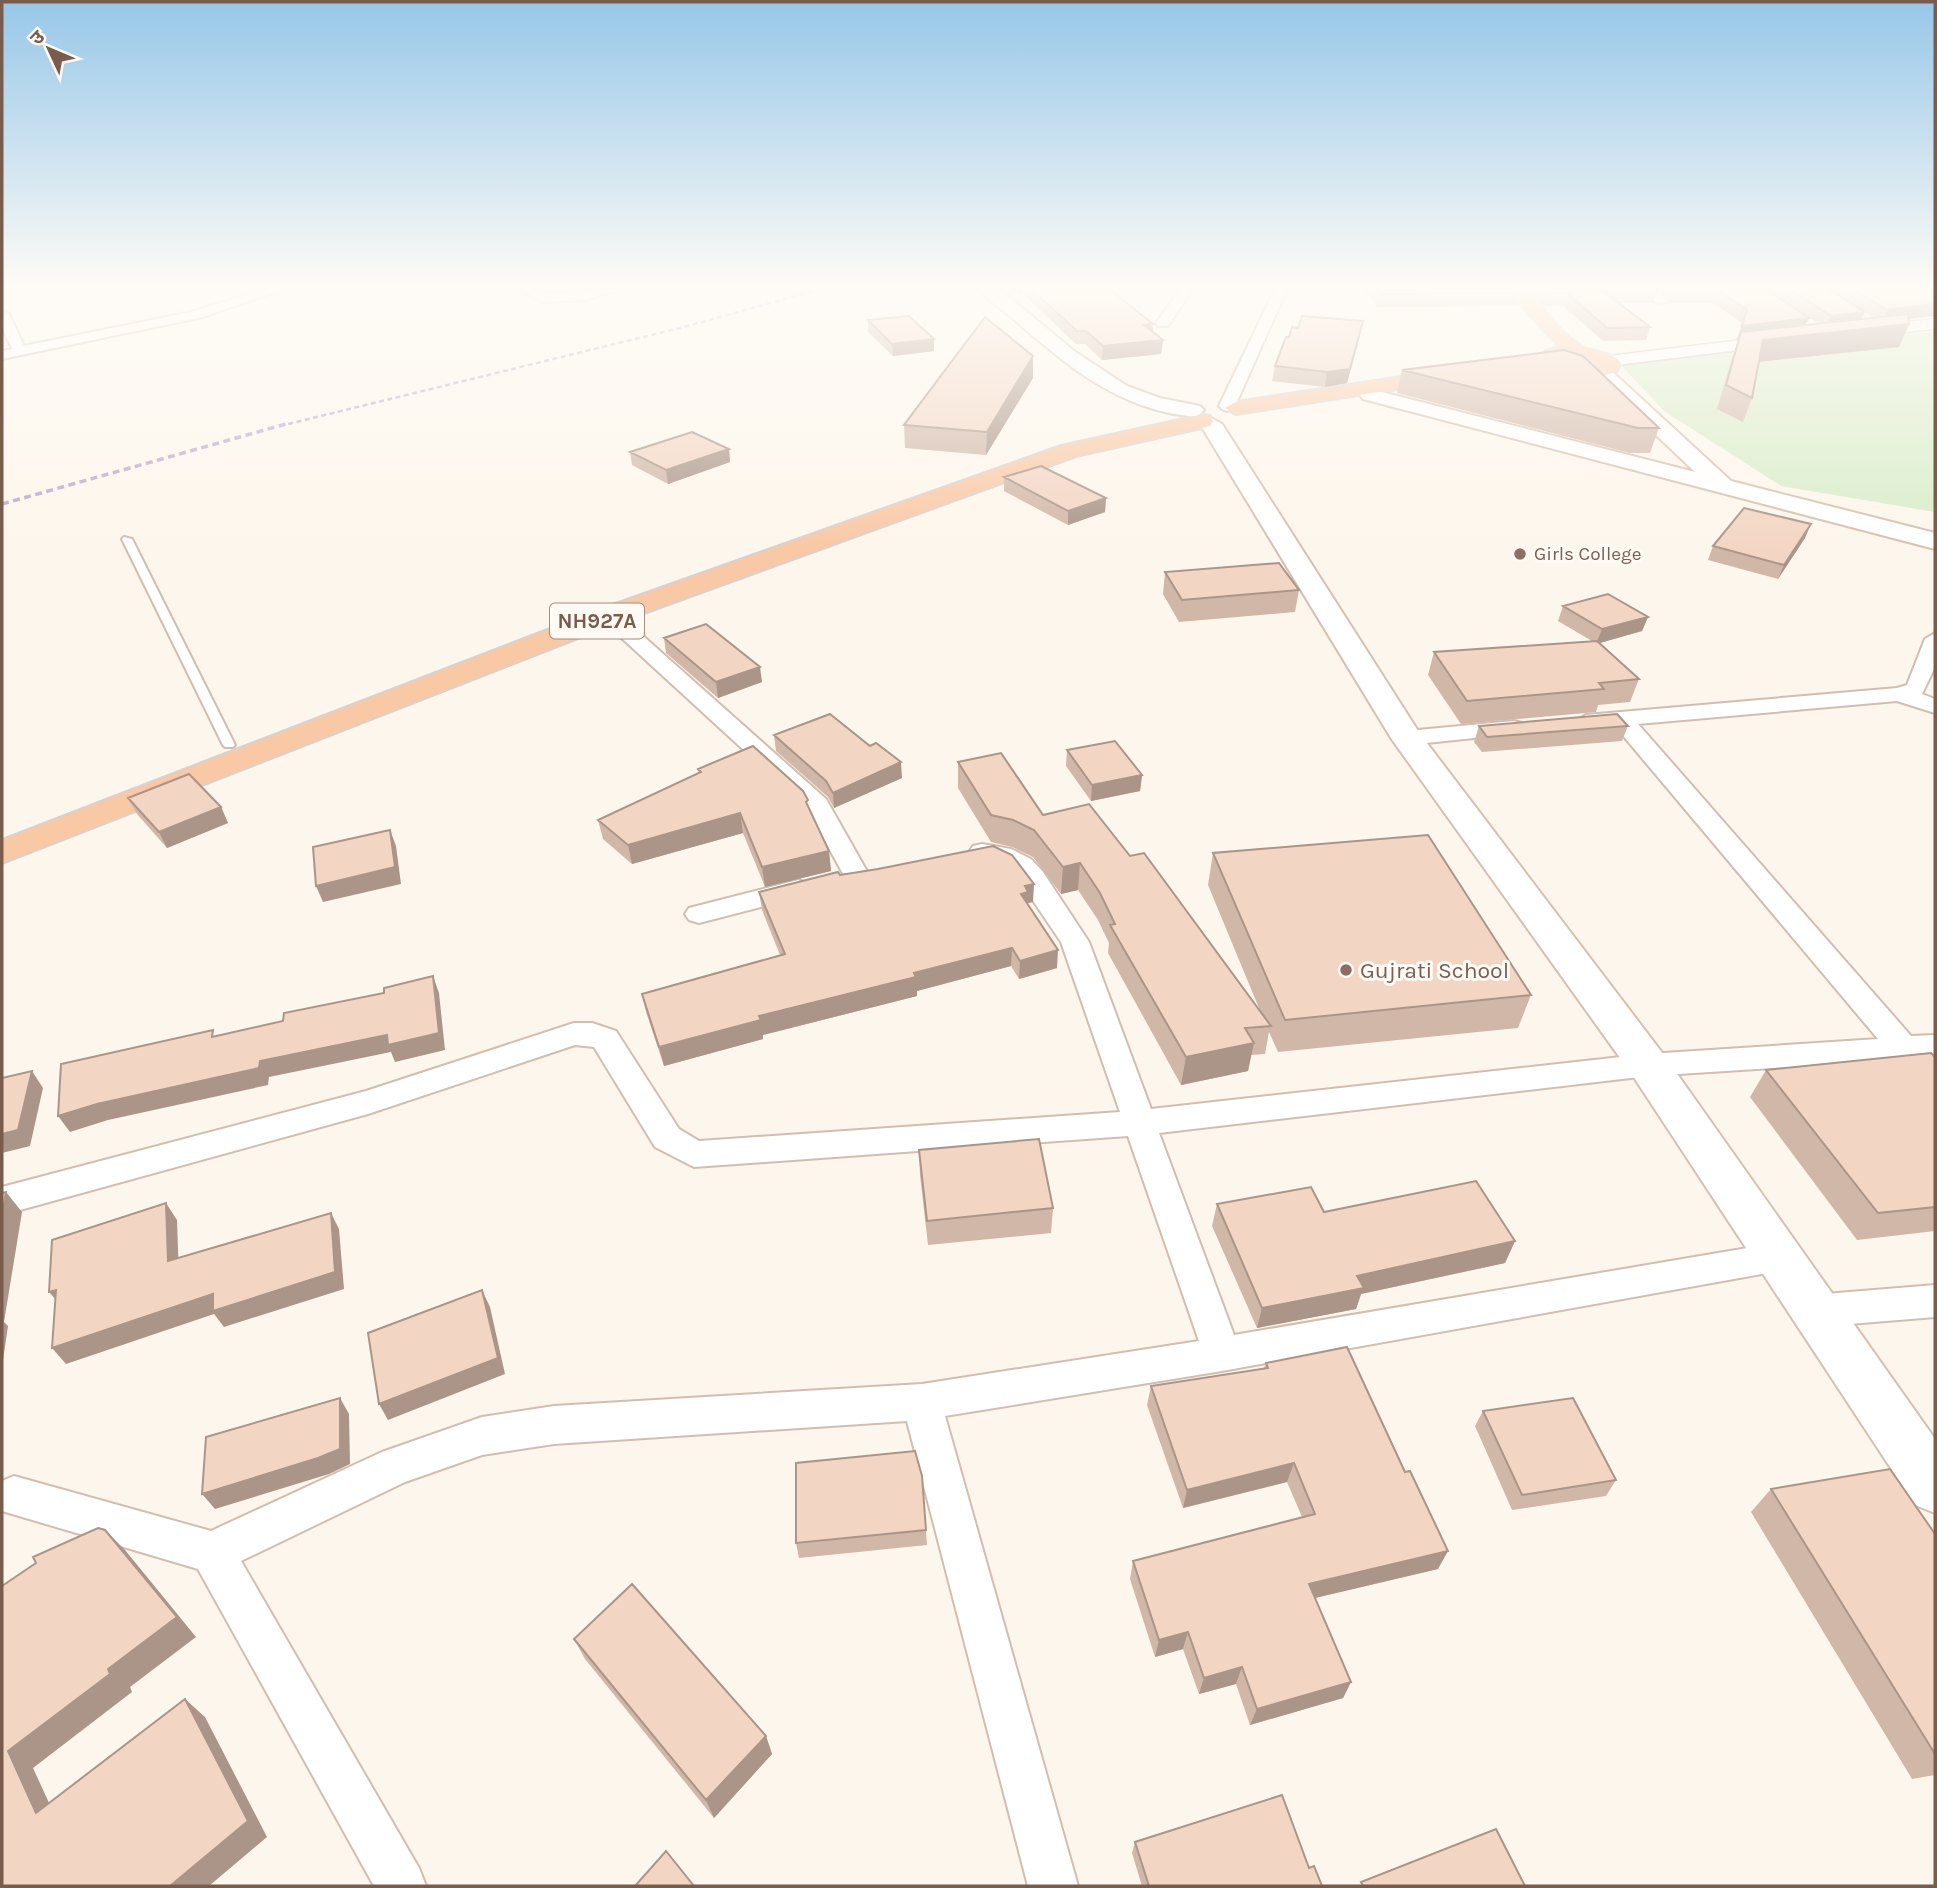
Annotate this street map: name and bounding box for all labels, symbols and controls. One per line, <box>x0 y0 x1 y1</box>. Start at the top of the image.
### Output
north arrow <box>14 14 84 84</box>
text: उ <box>26 26 50 50</box>
place label: Girls College <box>1534 543 1642 565</box>
marker: Girls College <box>1512 546 1528 562</box>
road number: NH927A <box>550 604 644 638</box>
place label: Gujrati School <box>1360 957 1509 984</box>
marker: Gujrati School <box>1338 962 1354 978</box>

